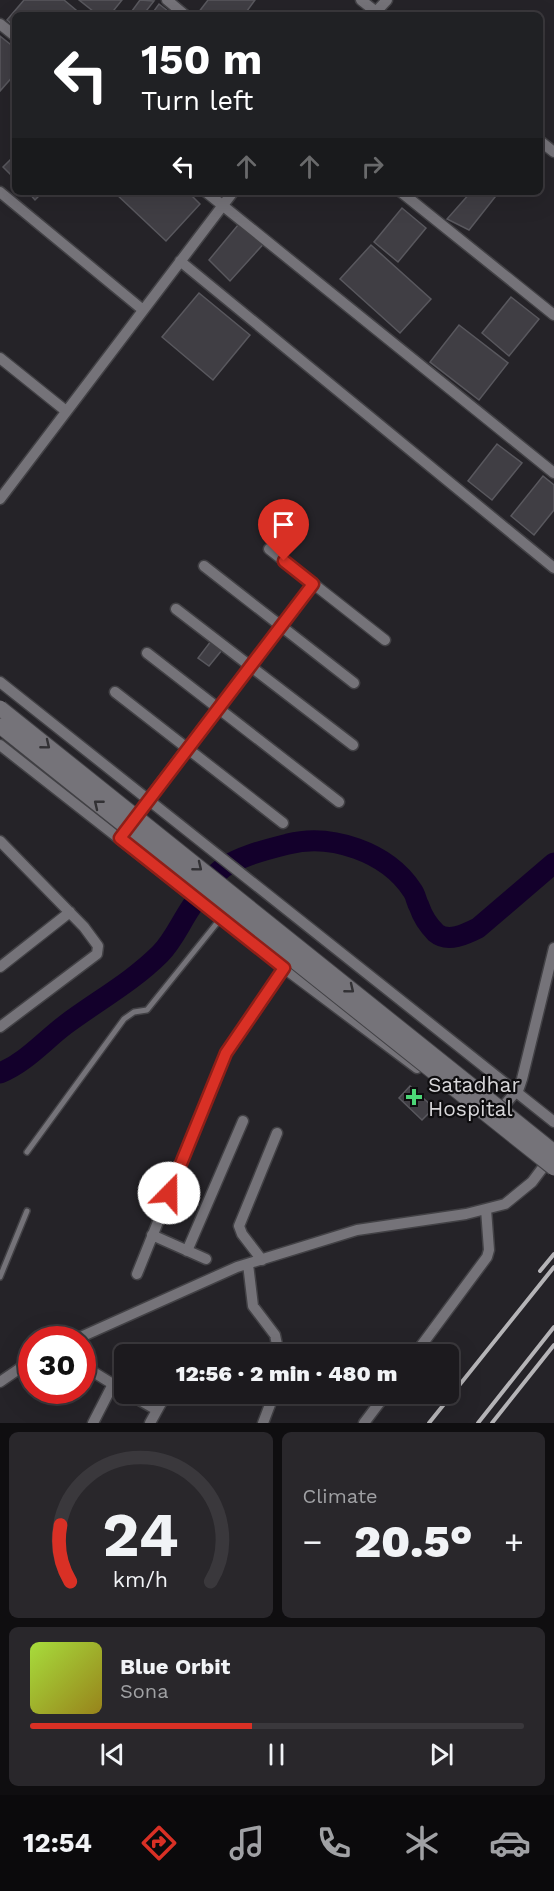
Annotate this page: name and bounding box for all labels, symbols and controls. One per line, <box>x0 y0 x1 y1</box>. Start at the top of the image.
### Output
text: 150 m <box>141 35 262 84</box>
icon: left <box>42 36 120 114</box>
text: Turn left <box>141 85 253 117</box>
icon: left <box>167 150 200 183</box>
icon: ahead <box>230 150 263 183</box>
icon: ahead <box>293 150 326 183</box>
icon: right <box>356 150 389 183</box>
pin <box>258 499 309 561</box>
icon: arrive <box>267 508 300 541</box>
one-way arrow <box>39 737 50 748</box>
one-way arrow <box>94 800 105 811</box>
one-way arrow <box>191 859 202 870</box>
one-way arrow <box>343 981 354 992</box>
place label: Satadhar Hospital <box>428 1072 520 1121</box>
marker: Satadhar Hospital <box>405 1088 423 1106</box>
position arrow <box>137 1161 201 1225</box>
speed limit sign: 30 <box>18 1326 96 1404</box>
text: 12:56 · 2 min · 480 m <box>176 1361 397 1386</box>
text: Climate <box>303 1484 378 1508</box>
text: 24 <box>102 1498 179 1571</box>
text: 20.5° <box>354 1515 473 1568</box>
text: − <box>303 1522 322 1561</box>
text: + <box>504 1522 524 1561</box>
text: km/h <box>113 1567 168 1592</box>
text: Blue Orbit <box>120 1654 230 1679</box>
text: Sona <box>120 1679 169 1703</box>
icon: previous <box>96 1738 129 1771</box>
icon: pause <box>260 1738 293 1771</box>
icon: next <box>425 1738 458 1771</box>
icon: directions <box>138 1822 180 1864</box>
icon: music <box>226 1822 268 1864</box>
icon: phone <box>313 1822 355 1864</box>
icon: climate <box>401 1822 443 1864</box>
icon: car <box>489 1822 531 1864</box>
text: 12:54 <box>23 1827 92 1859</box>

